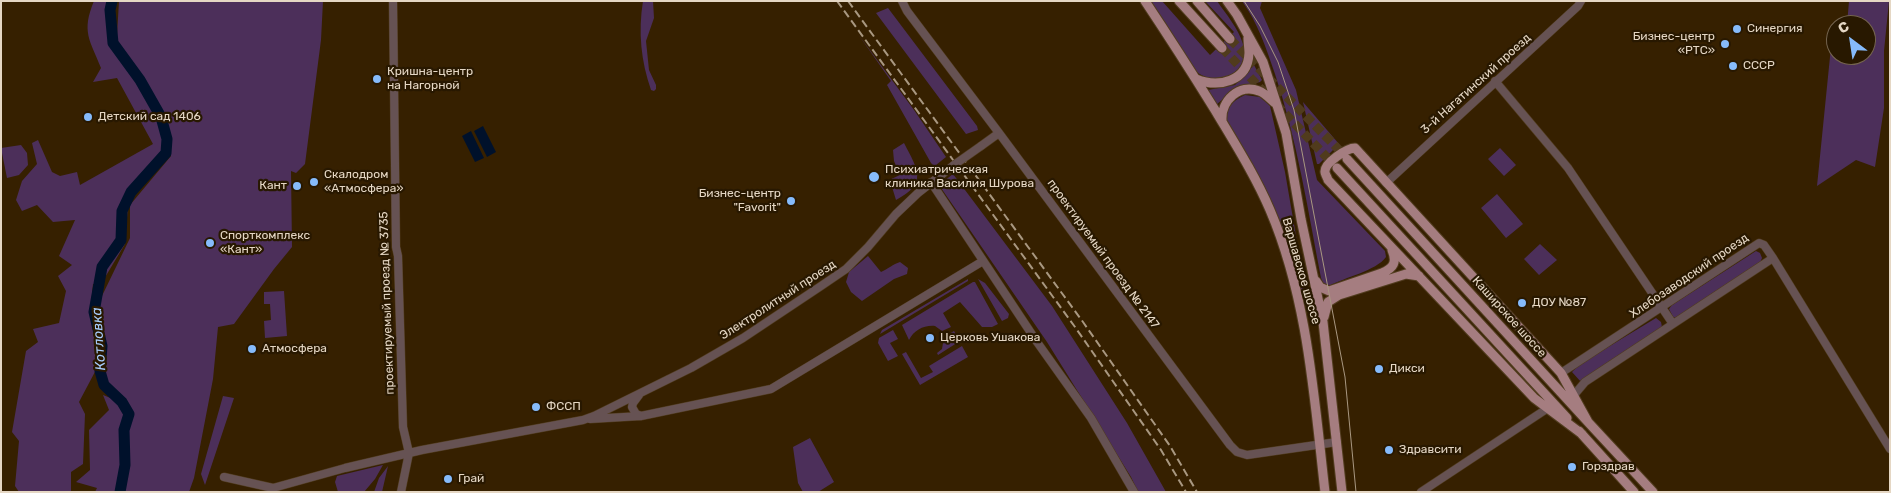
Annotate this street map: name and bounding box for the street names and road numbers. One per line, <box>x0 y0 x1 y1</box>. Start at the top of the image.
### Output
street label: 3-й Нагатинский проезд <box>1418 31 1534 137</box>
street label: проектируемый проезд № 2147 <box>1044 176 1162 332</box>
street label: проектируемый проезд № 3735 <box>377 211 397 395</box>
street label: Варшавское шоссе <box>1279 216 1323 326</box>
street label: Хлебозаводский проезд <box>1627 231 1751 321</box>
street label: Электролитный проезд <box>717 257 839 343</box>
street label: Каширское шоссе <box>1469 274 1549 360</box>

